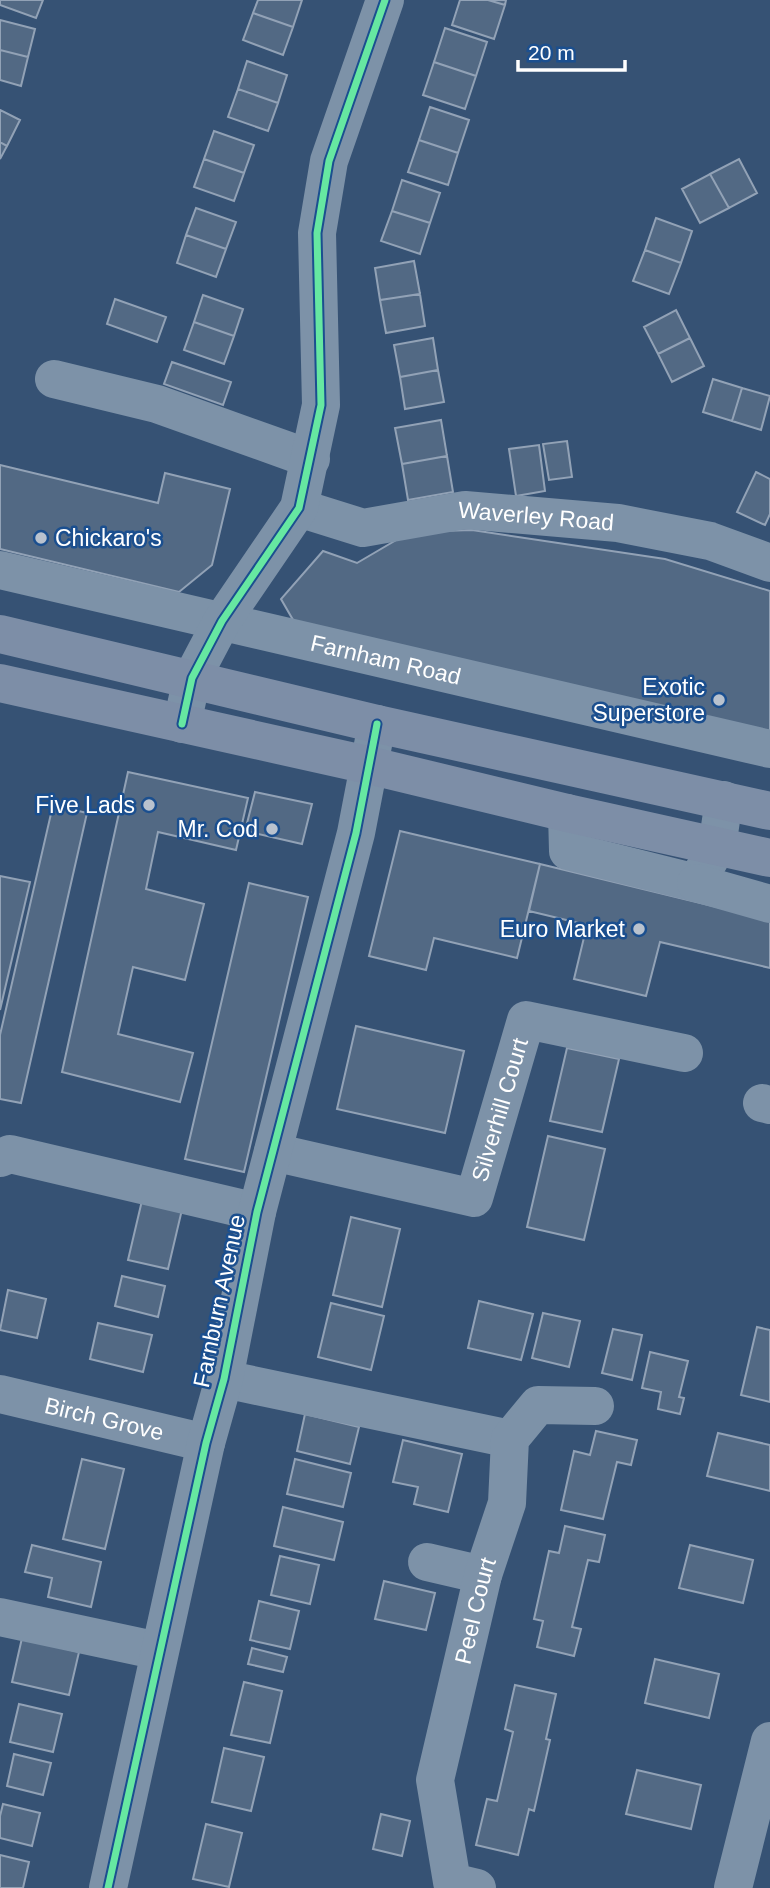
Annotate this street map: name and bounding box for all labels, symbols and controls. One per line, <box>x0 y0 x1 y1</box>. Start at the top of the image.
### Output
scale bar <box>518 28 625 72</box>
text: 20 m <box>528 41 575 64</box>
street label: Waverley Road <box>457 496 615 536</box>
place label: Chickaro's <box>55 525 162 551</box>
marker: Chickaro's <box>33 530 49 546</box>
street label: Farnham Road <box>308 630 463 690</box>
place label: Exotic Superstore <box>592 674 705 726</box>
marker: Exotic Superstore <box>711 692 727 708</box>
place label: Five Lads <box>35 792 135 818</box>
marker: Five Lads <box>141 797 157 813</box>
place label: Mr. Cod <box>177 816 258 842</box>
marker: Mr. Cod <box>264 821 280 837</box>
place label: Euro Market <box>500 916 626 942</box>
marker: Euro Market <box>631 921 647 937</box>
street label: Silverhill Court <box>466 1034 533 1185</box>
street label: Farnburn Avenue <box>188 1212 250 1390</box>
street label: Birch Grove <box>42 1392 166 1445</box>
street label: Peel Court <box>450 1554 501 1667</box>

